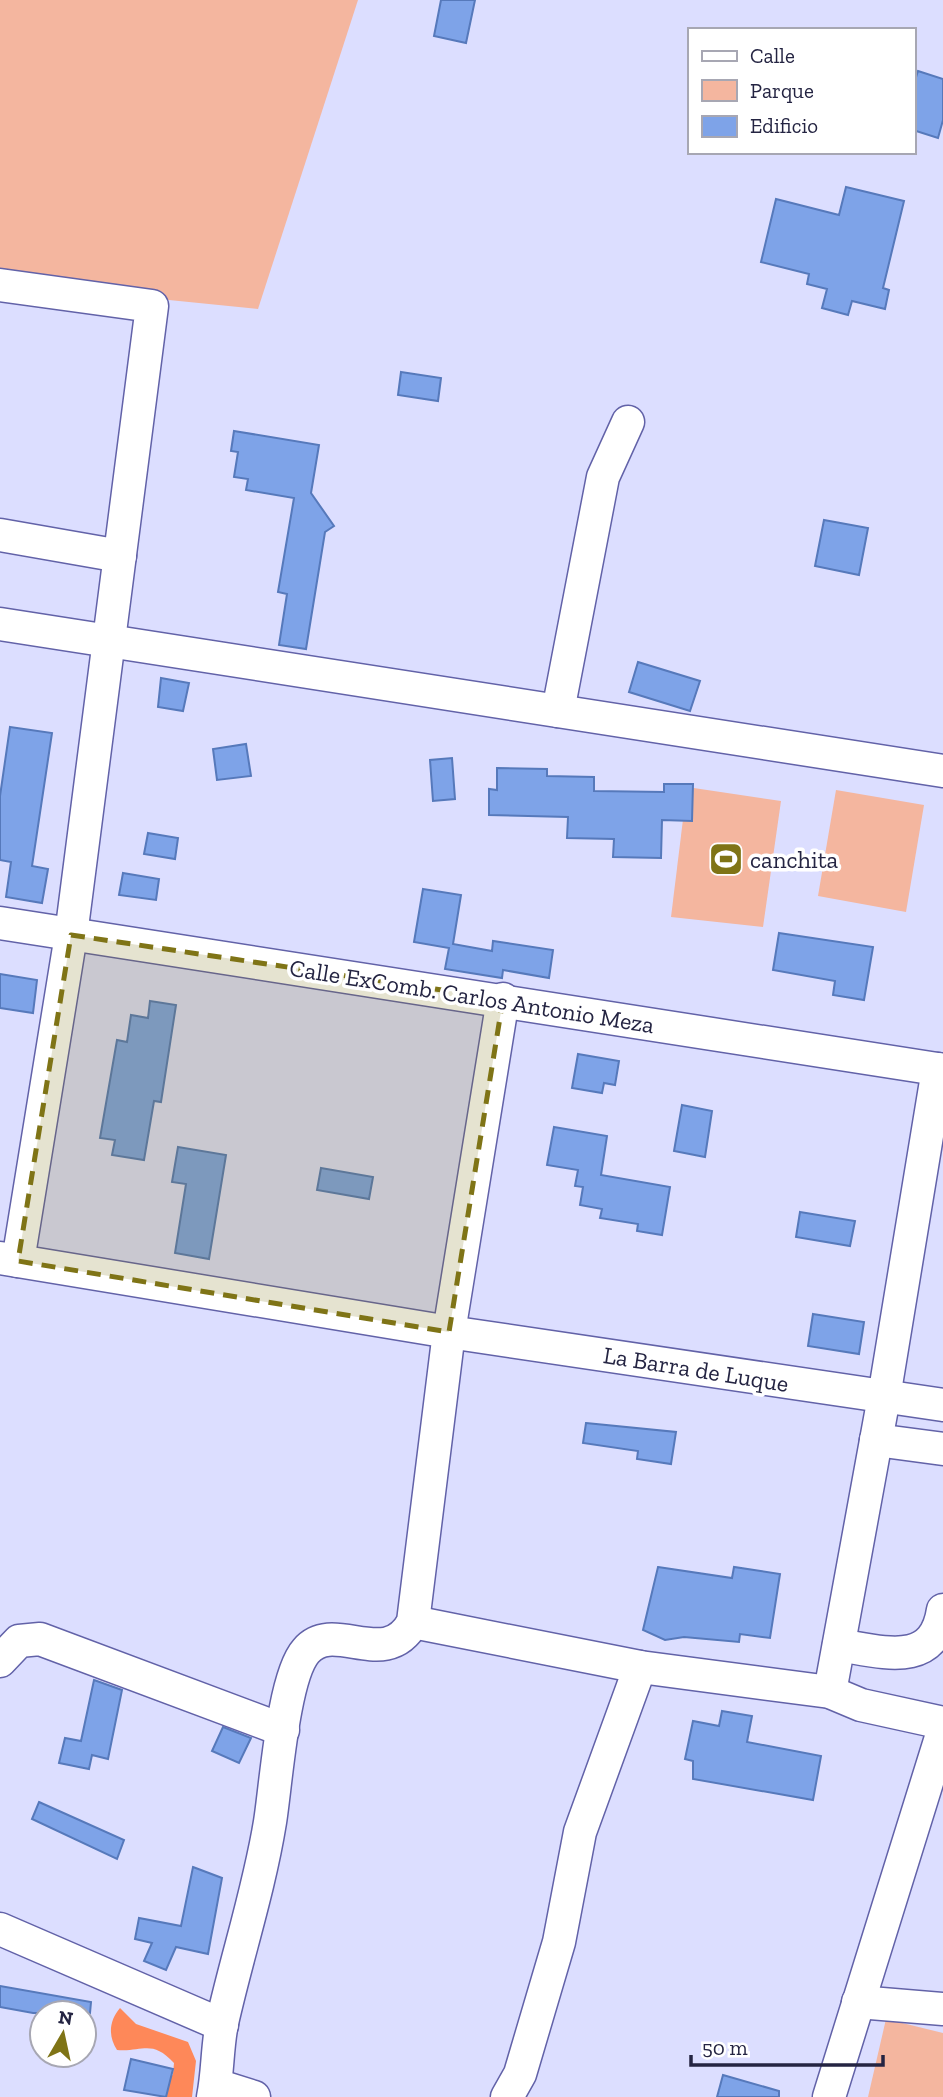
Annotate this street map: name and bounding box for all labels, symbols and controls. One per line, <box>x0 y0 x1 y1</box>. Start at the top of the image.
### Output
legend <box>688 28 915 154</box>
text: Calle <box>750 43 795 68</box>
text: Parque <box>750 78 814 103</box>
text: Edificio <box>750 113 818 138</box>
sports icon: canchita <box>707 840 745 878</box>
place label: canchita <box>750 845 839 874</box>
street label: Calle ExComb. Carlos Antonio Meza <box>288 953 657 1039</box>
street label: La Barra de Luque <box>601 1340 791 1398</box>
north arrow <box>28 1999 98 2069</box>
text: N <box>57 2005 75 2030</box>
scale bar <box>691 2024 884 2068</box>
text: 50 m <box>702 2035 748 2060</box>

